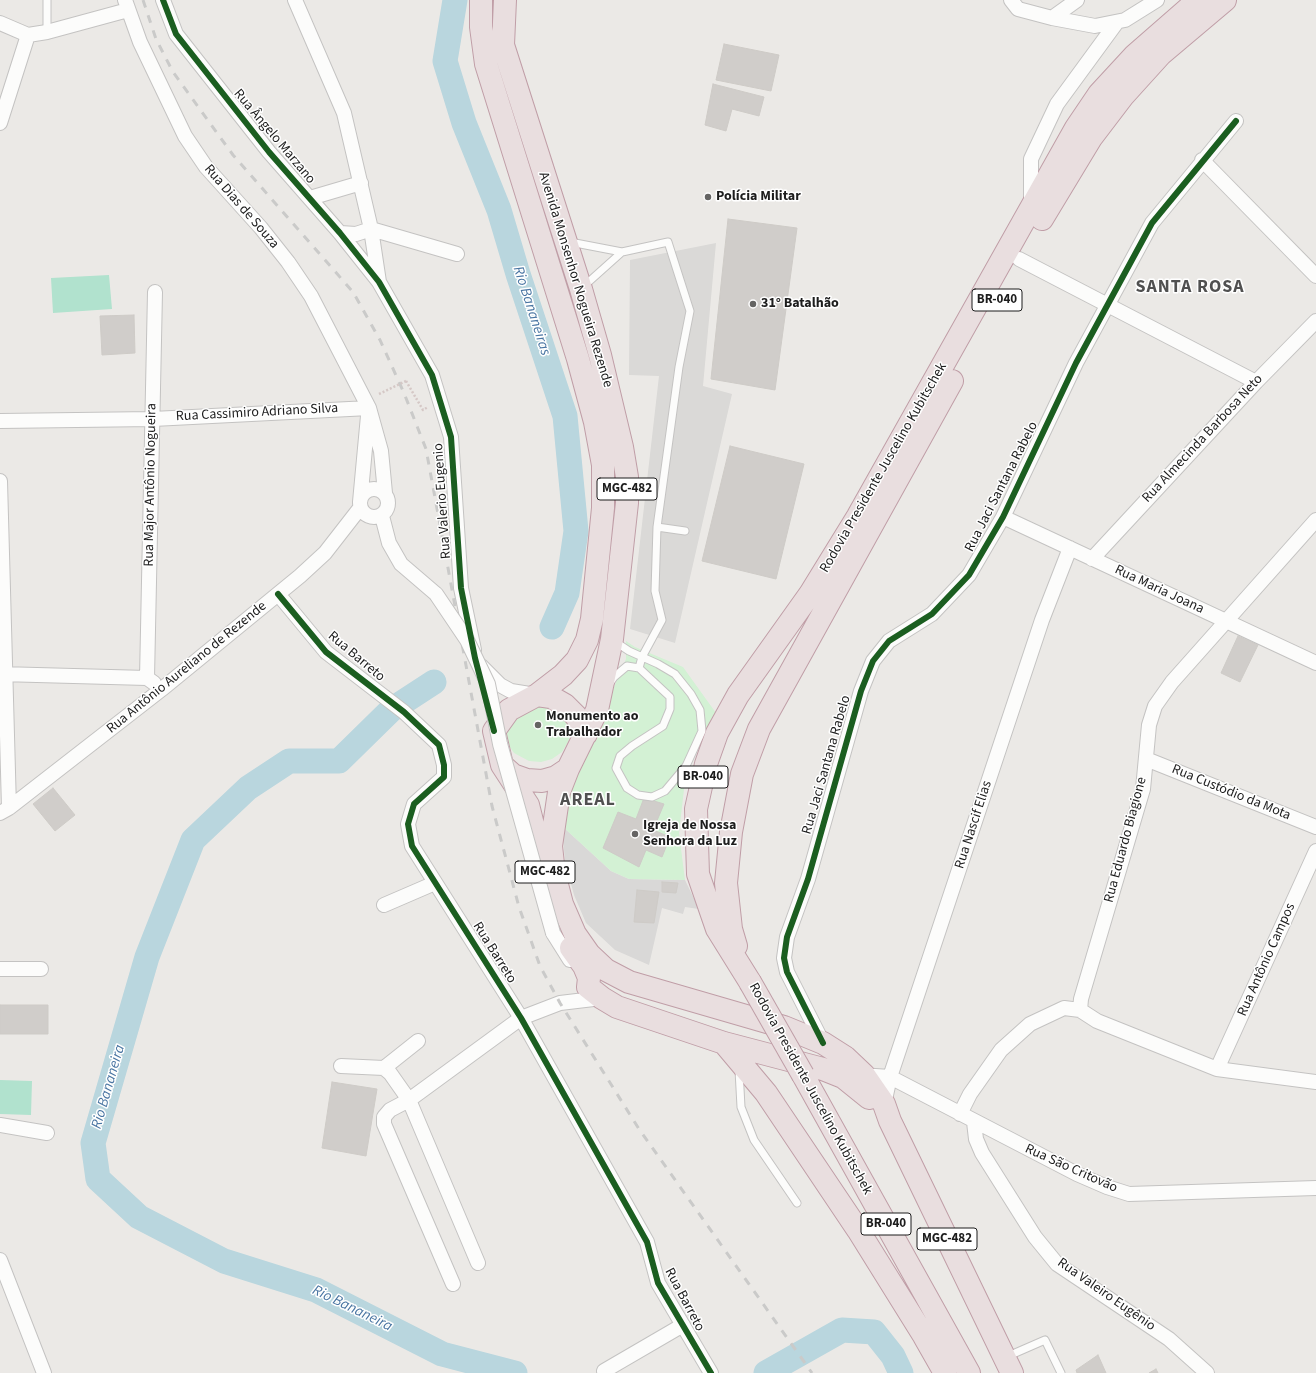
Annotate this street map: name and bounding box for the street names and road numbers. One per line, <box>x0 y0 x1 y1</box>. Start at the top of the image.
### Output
street label: Rua Ângelo Marzano <box>229 86 319 188</box>
street label: Rua Dias de Souza <box>200 161 282 253</box>
street label: Avenida Monsenhor Nogueira Rezende <box>534 170 616 390</box>
road number: BR-040 <box>972 289 1022 311</box>
street label: Rodovia Presidente Juscelino Kubitschek <box>817 360 951 576</box>
street label: Rua Almecinda Barbosa Neto <box>1139 371 1267 507</box>
street label: Rua Cassimiro Adriano Silva <box>175 400 339 426</box>
street label: Rua Major Antônio Nogueira <box>141 403 161 567</box>
street label: Rua Jaci Santana Rabelo <box>962 419 1042 555</box>
street label: Rua Valerio Eugenio <box>431 443 455 559</box>
road number: MGC-482 <box>597 478 657 500</box>
street label: Rua Maria Joana <box>1112 562 1206 618</box>
street label: Rua Antônio Aureliano de Rezende <box>104 598 270 738</box>
street label: Rua Barreto <box>324 628 388 686</box>
street label: Rua Jaci Santana Rabelo <box>799 694 855 836</box>
street label: Rua Custódio da Mota <box>1169 761 1293 825</box>
road number: BR-040 <box>678 766 728 788</box>
street label: Rua Eduardo Biagione <box>1101 775 1151 905</box>
street label: Rua Nascif Elias <box>952 779 996 871</box>
road number: MGC-482 <box>515 861 575 883</box>
street label: Rua Antônio Campos <box>1234 901 1300 1019</box>
street label: Rua Barreto <box>469 919 519 987</box>
street label: Rodovia Presidente Juscelino Kubitschek <box>745 980 875 1198</box>
street label: Rua São Critovão <box>1022 1141 1120 1197</box>
road number: BR-040 <box>861 1213 911 1235</box>
road number: MGC-482 <box>917 1228 977 1250</box>
street label: Rua Valeiro Eugênio <box>1054 1255 1158 1335</box>
street label: Rua Barreto <box>660 1265 708 1335</box>

